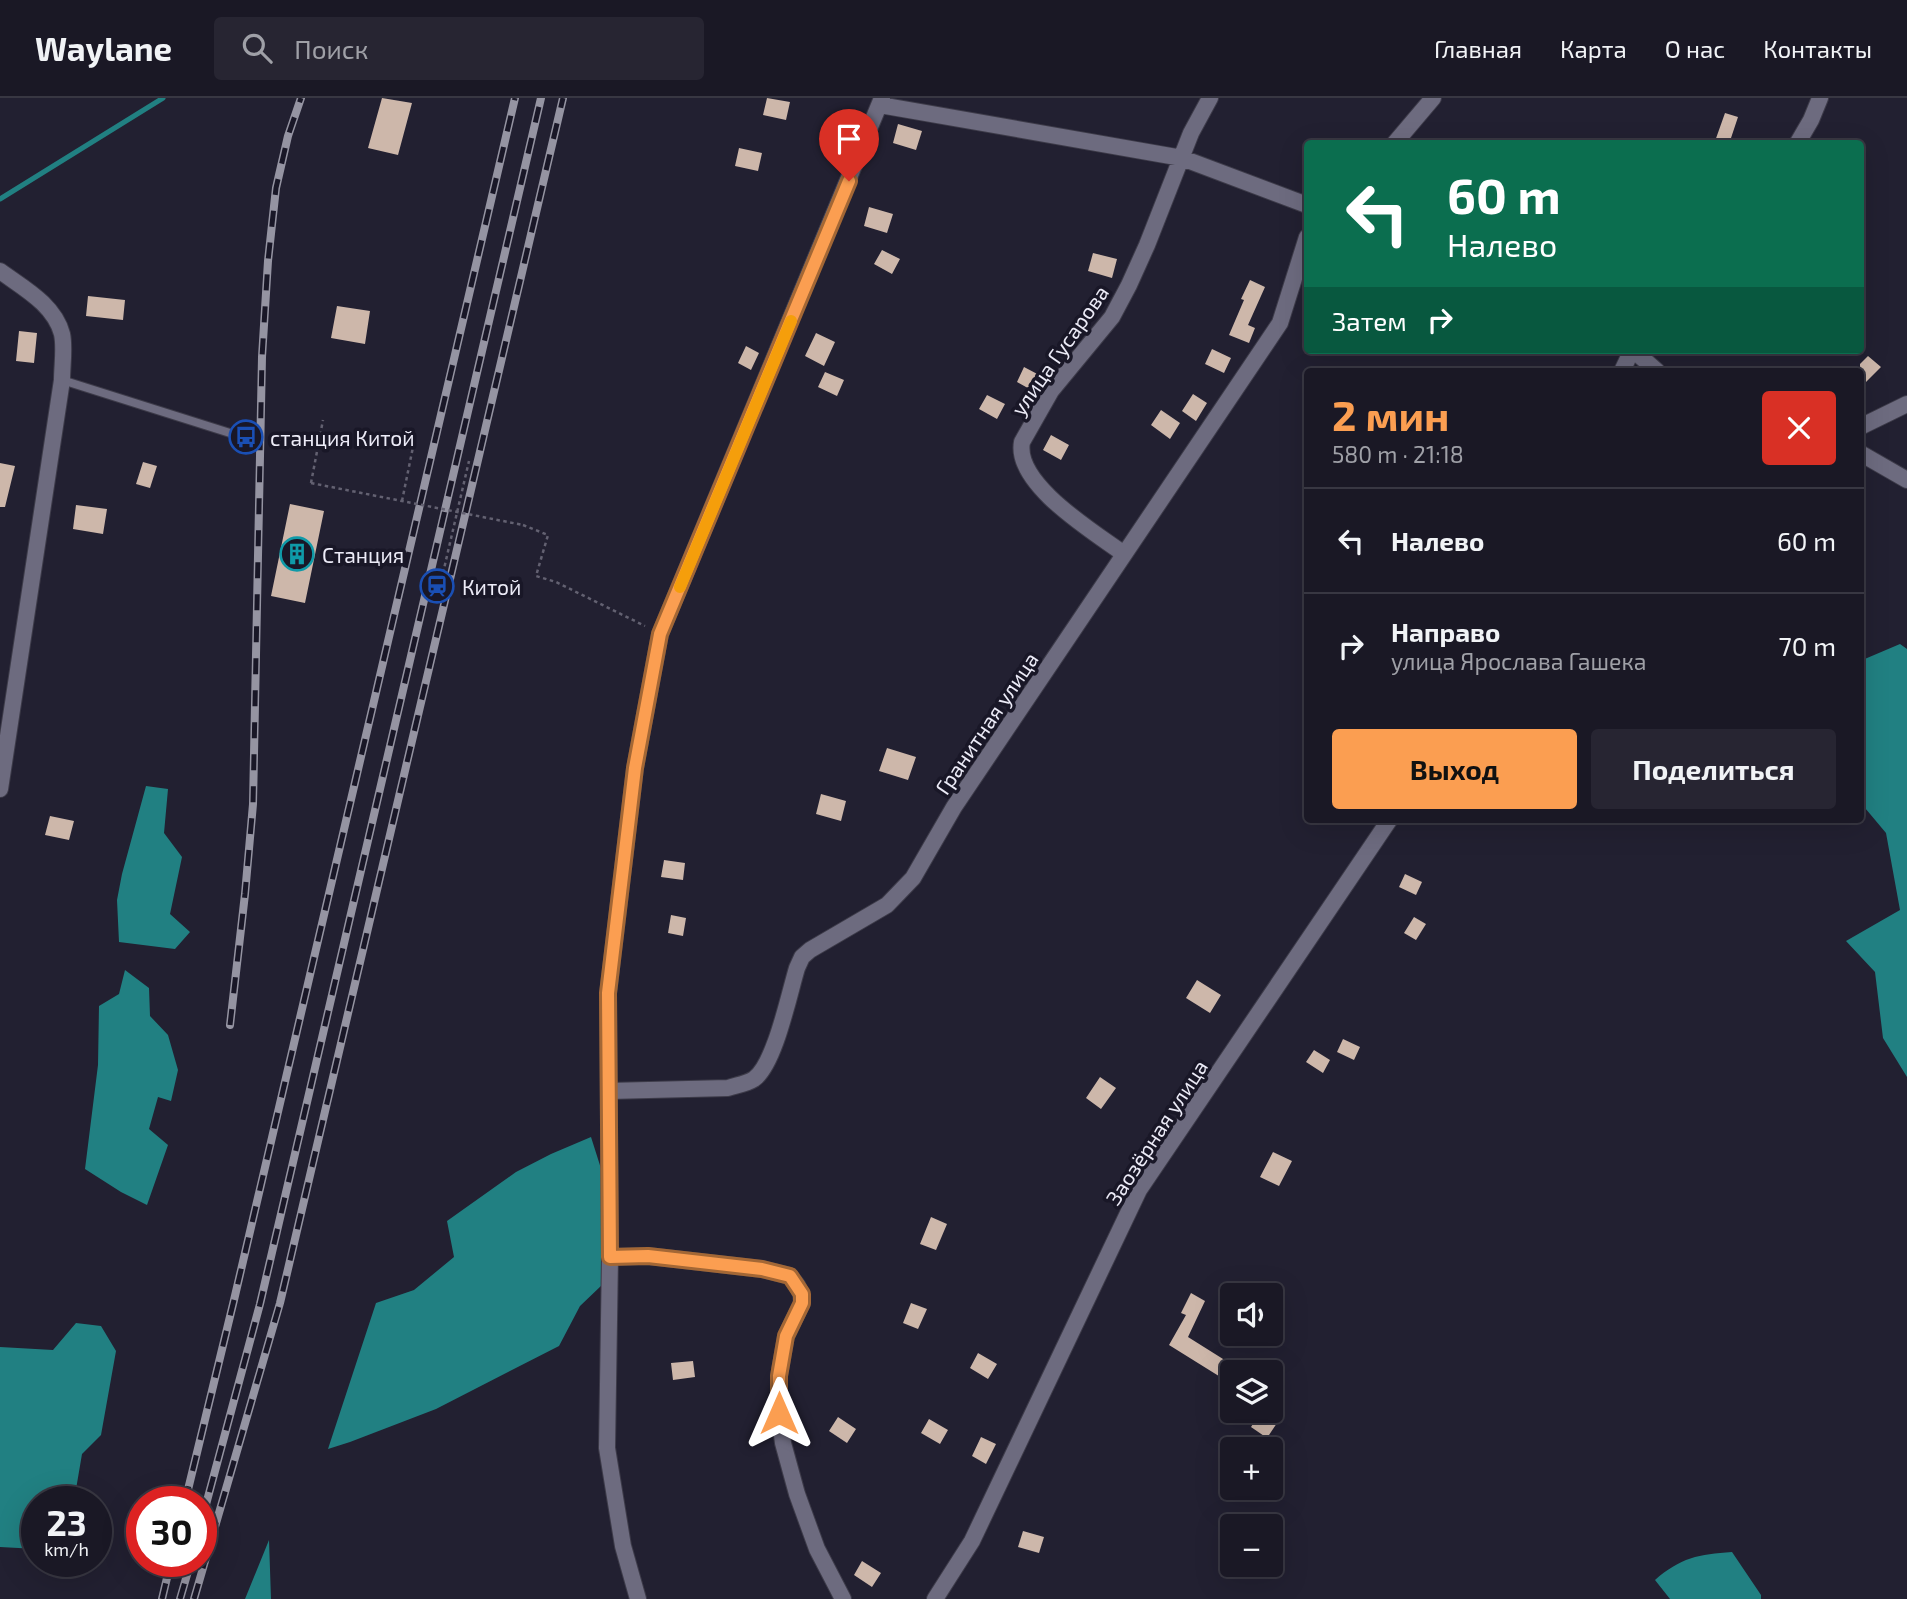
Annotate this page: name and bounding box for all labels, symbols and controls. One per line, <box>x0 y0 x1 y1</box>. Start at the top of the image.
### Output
search box <box>214 17 704 80</box>
text: Waylane <box>35 28 172 68</box>
icon: search <box>238 29 276 67</box>
text: Поиск <box>294 33 368 64</box>
text: Главная <box>1434 34 1522 63</box>
text: Карта <box>1560 34 1627 63</box>
text: О нас <box>1665 34 1725 63</box>
text: Контакты <box>1763 34 1872 63</box>
pin <box>819 109 879 181</box>
icon: arrive <box>830 120 868 158</box>
text: 60 m <box>1447 165 1561 224</box>
icon: left <box>1332 168 1423 259</box>
text: Налево <box>1447 225 1557 263</box>
street label: улица Гусарова <box>1005 280 1114 420</box>
icon: right <box>1421 301 1459 339</box>
text: Затем <box>1332 305 1407 336</box>
text: 2 мин <box>1332 389 1449 439</box>
button: close <box>1762 391 1836 465</box>
bus stop icon: станция Китой <box>227 418 265 456</box>
place label: станция Китой <box>270 425 415 450</box>
text: 580 m · 21:18 <box>1332 440 1464 468</box>
icon: left <box>1332 522 1370 560</box>
text: Налево <box>1391 525 1484 556</box>
text: 60 m <box>1777 525 1836 556</box>
building icon: Станция <box>278 535 316 573</box>
place label: Станция <box>322 542 404 567</box>
station icon: Китой <box>418 567 456 605</box>
place label: Китой <box>462 574 521 599</box>
text: Направо <box>1391 616 1500 647</box>
icon: right <box>1332 627 1370 665</box>
text: 70 m <box>1778 630 1836 661</box>
street label: Гранитная улица <box>929 647 1044 799</box>
text: улица Ярослава Гашека <box>1391 647 1646 675</box>
button: Выход <box>1332 729 1577 809</box>
button: Поделиться <box>1591 729 1836 809</box>
street label: Заозёрная улица <box>1100 1055 1213 1210</box>
map controls <box>1220 1283 1283 1577</box>
button: sound <box>1220 1283 1283 1346</box>
button: layers <box>1220 1360 1283 1423</box>
position arrow <box>742 1376 816 1450</box>
button: + <box>1220 1437 1283 1500</box>
speed limit sign: 30 <box>126 1486 217 1577</box>
text: 23 <box>46 1501 87 1543</box>
button: − <box>1220 1514 1283 1577</box>
text: km/h <box>44 1538 89 1560</box>

